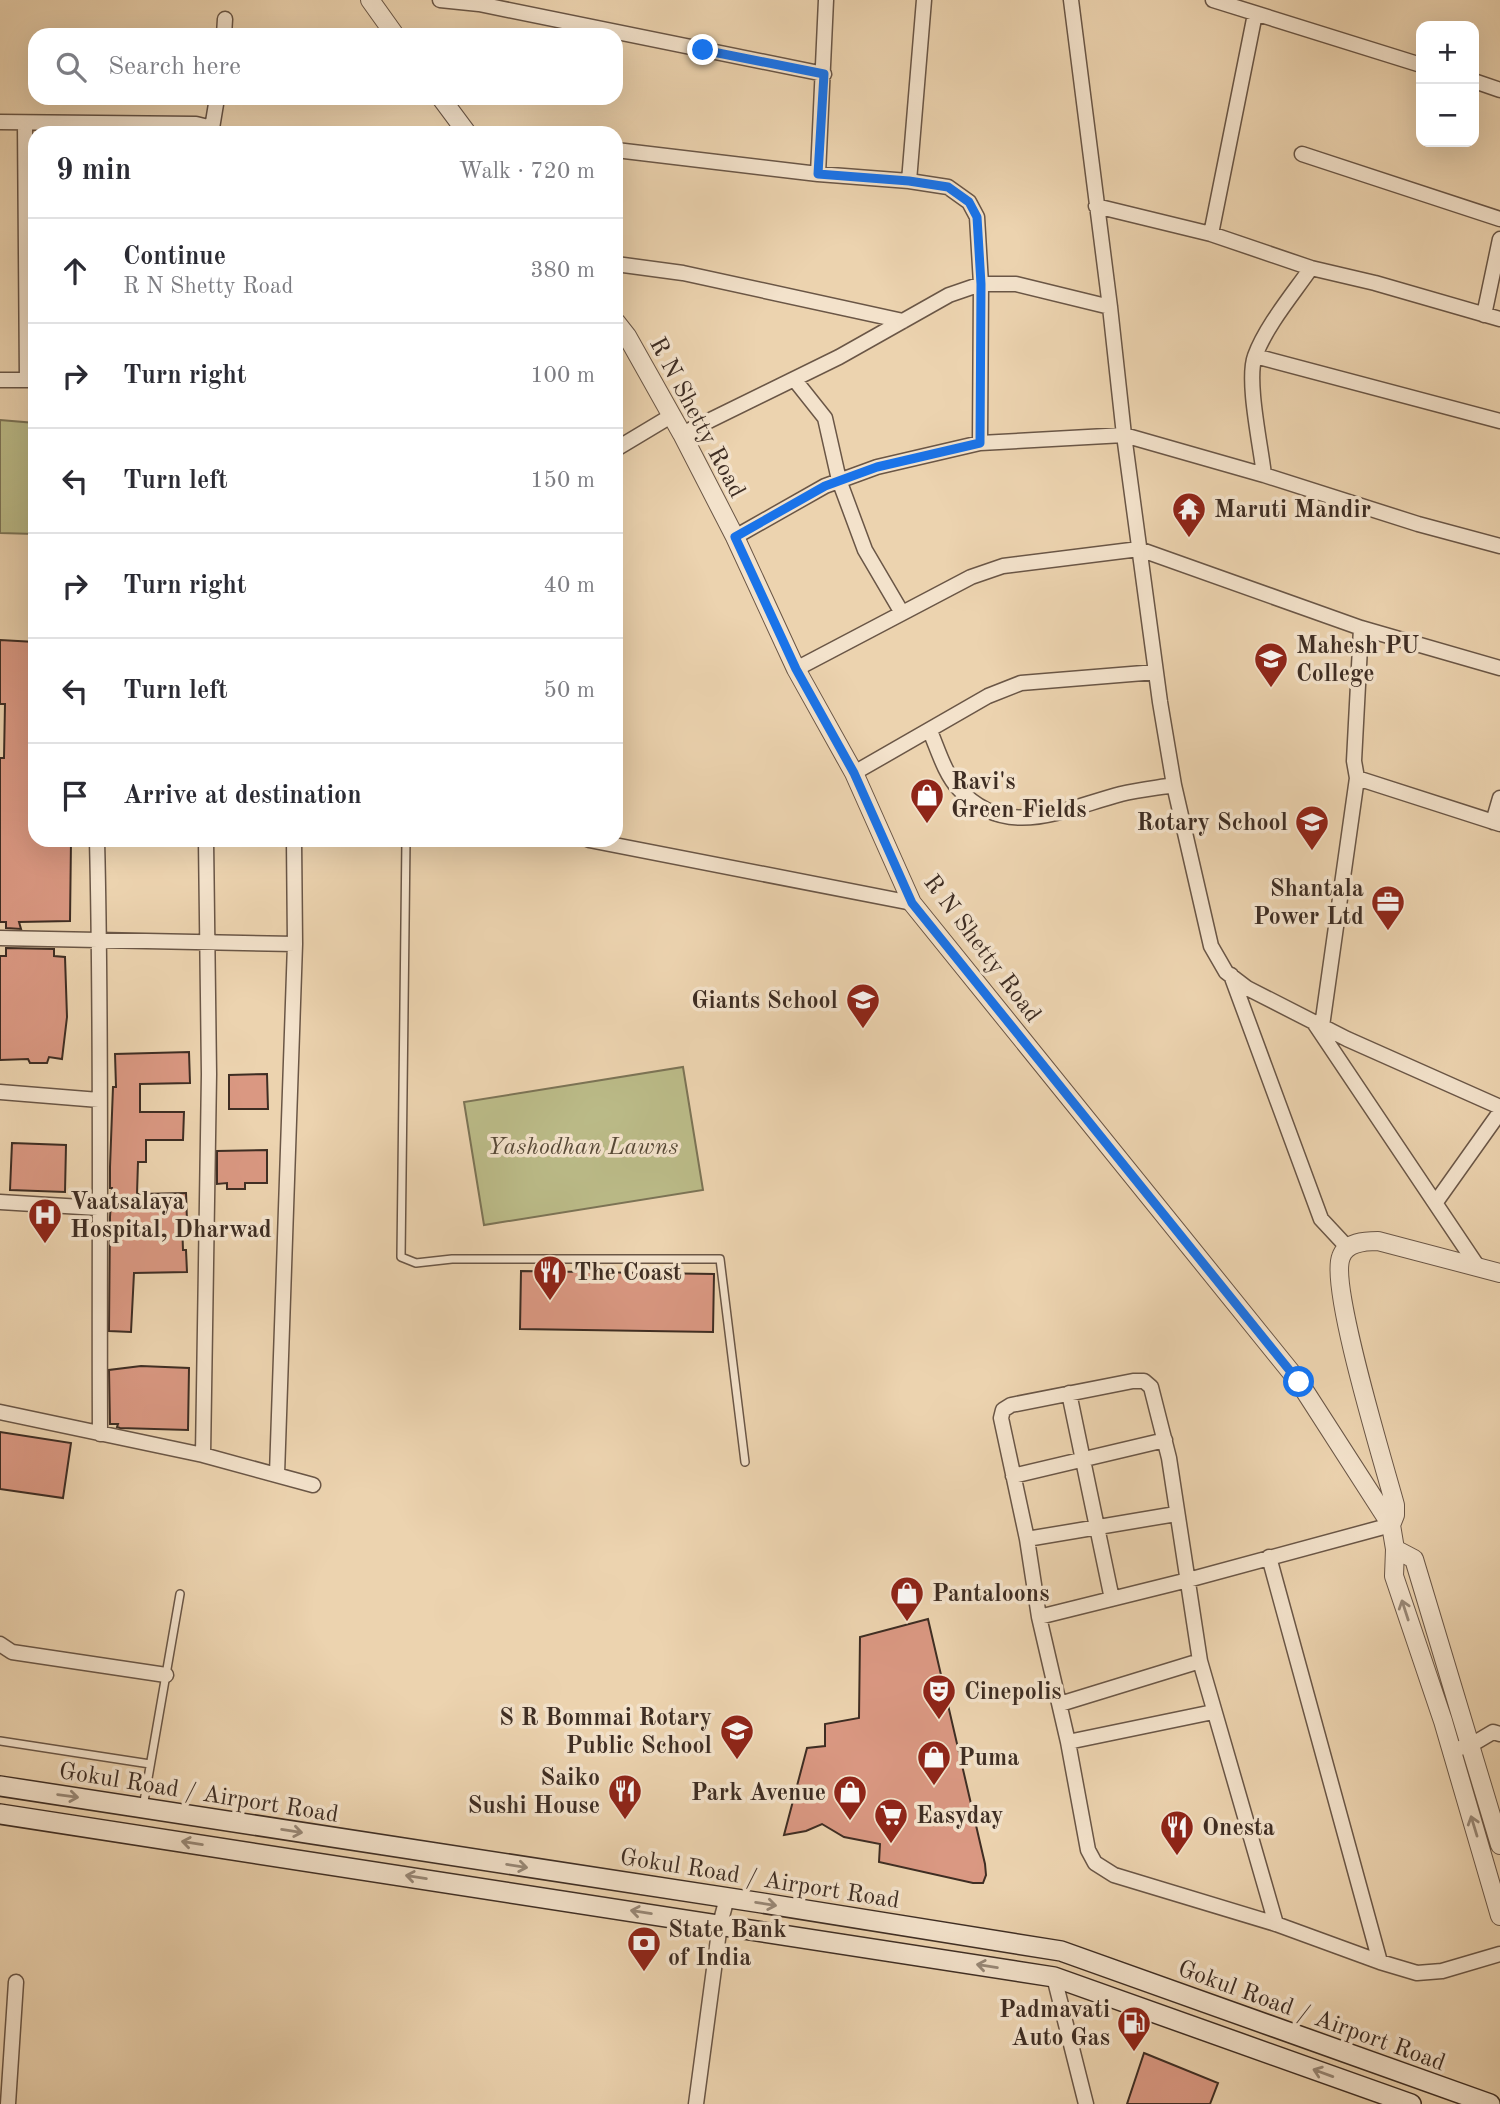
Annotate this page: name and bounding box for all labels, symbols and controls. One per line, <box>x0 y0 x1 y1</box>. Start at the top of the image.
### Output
map controls <box>1416 21 1479 147</box>
button: + <box>1416 21 1479 84</box>
search box <box>28 28 623 105</box>
route end <box>687 34 718 65</box>
icon: search <box>52 48 90 86</box>
text: Search here <box>108 54 241 80</box>
button: − <box>1416 84 1479 147</box>
text: 9 min <box>56 156 131 186</box>
text: Walk · 720 m <box>459 160 595 183</box>
text: Continue <box>123 244 226 270</box>
icon: ahead <box>56 252 94 290</box>
text: 380 m <box>530 259 595 282</box>
text: R N Shetty Road <box>123 275 293 298</box>
street label: R N Shetty Road <box>644 334 749 502</box>
icon: right <box>56 357 94 395</box>
text: Turn right <box>123 363 246 389</box>
text: 100 m <box>530 364 595 387</box>
icon: left <box>56 462 94 500</box>
text: Turn left <box>123 468 228 494</box>
text: 150 m <box>530 469 595 492</box>
temple icon: Maruti Mandir <box>1170 490 1208 539</box>
place label: Maruti Mandir <box>1214 499 1371 523</box>
icon: right <box>56 567 94 605</box>
text: Turn right <box>123 573 246 599</box>
text: 40 m <box>544 574 595 597</box>
place label: Mahesh PU College <box>1296 635 1420 687</box>
school or university icon: Mahesh PU College <box>1252 640 1290 689</box>
icon: left <box>56 672 94 710</box>
text: Turn left <box>123 678 228 704</box>
text: 50 m <box>544 679 595 702</box>
place label: Ravi's Green Fields <box>951 771 1087 823</box>
shop icon: Ravi's Green Fields <box>908 776 946 825</box>
icon: arrive <box>56 777 94 815</box>
text: Arrive at destination <box>123 783 362 809</box>
school or university icon: Rotary School <box>1293 803 1331 852</box>
place label: Rotary School <box>1137 812 1288 836</box>
street label: R N Shetty Road <box>918 871 1044 1027</box>
place label: Shantala Power Ltd <box>1253 878 1364 930</box>
office icon: Shantala Power Ltd <box>1369 883 1407 932</box>
school or university icon: Giants School <box>844 981 882 1030</box>
place label: Giants School <box>691 990 838 1014</box>
park label: Yashodhan Lawns <box>488 1136 678 1160</box>
place label: Vaatsalaya Hospital, Dharwad <box>70 1191 272 1243</box>
hospital icon: Vaatsalaya Hospital, Dharwad <box>26 1196 64 1245</box>
restaurant icon: The Coast <box>531 1253 569 1302</box>
place label: The Coast <box>574 1262 682 1286</box>
route start <box>1283 1366 1314 1397</box>
shop icon: Pantaloons <box>888 1574 926 1623</box>
place label: Pantaloons <box>932 1583 1050 1607</box>
one-way arrow <box>1398 1599 1411 1621</box>
theatre icon: Cinepolis <box>920 1672 958 1721</box>
place label: Cinepolis <box>964 1681 1062 1705</box>
place label: S R Bommai Rotary Public School <box>499 1707 712 1759</box>
school or university icon: S R Bommai Rotary Public School <box>718 1712 756 1761</box>
shop icon: Puma <box>915 1738 953 1787</box>
place label: Puma <box>958 1747 1019 1771</box>
street label: Gokul Road / Airport Road <box>57 1760 340 1828</box>
place label: Saiko Sushi House <box>468 1767 600 1819</box>
restaurant icon: Saiko Sushi House <box>606 1772 644 1821</box>
shop icon: Park Avenue <box>831 1773 869 1822</box>
place label: Park Avenue <box>691 1782 826 1806</box>
one-way arrow <box>56 1790 78 1803</box>
supermarket icon: Easyday <box>872 1796 910 1845</box>
place label: Easyday <box>916 1805 1004 1829</box>
restaurant icon: Onesta <box>1158 1808 1196 1857</box>
one-way arrow <box>1467 1816 1480 1838</box>
place label: Onesta <box>1202 1817 1275 1841</box>
one-way arrow <box>280 1825 303 1838</box>
one-way arrow <box>181 1836 203 1849</box>
street label: Gokul Road / Airport Road <box>618 1846 901 1914</box>
one-way arrow <box>505 1860 528 1873</box>
one-way arrow <box>406 1870 428 1883</box>
one-way arrow <box>754 1898 777 1911</box>
one-way arrow <box>630 1905 653 1918</box>
place label: State Bank of India <box>668 1919 787 1971</box>
bank icon: State Bank of India <box>625 1924 663 1973</box>
street label: Gokul Road / Airport Road <box>1174 1957 1448 2077</box>
one-way arrow <box>976 1959 999 1972</box>
place label: Padmavati Auto Gas <box>999 1999 1110 2051</box>
fuel station icon: Padmavati Auto Gas <box>1115 2004 1153 2053</box>
one-way arrow <box>1313 2066 1335 2078</box>

